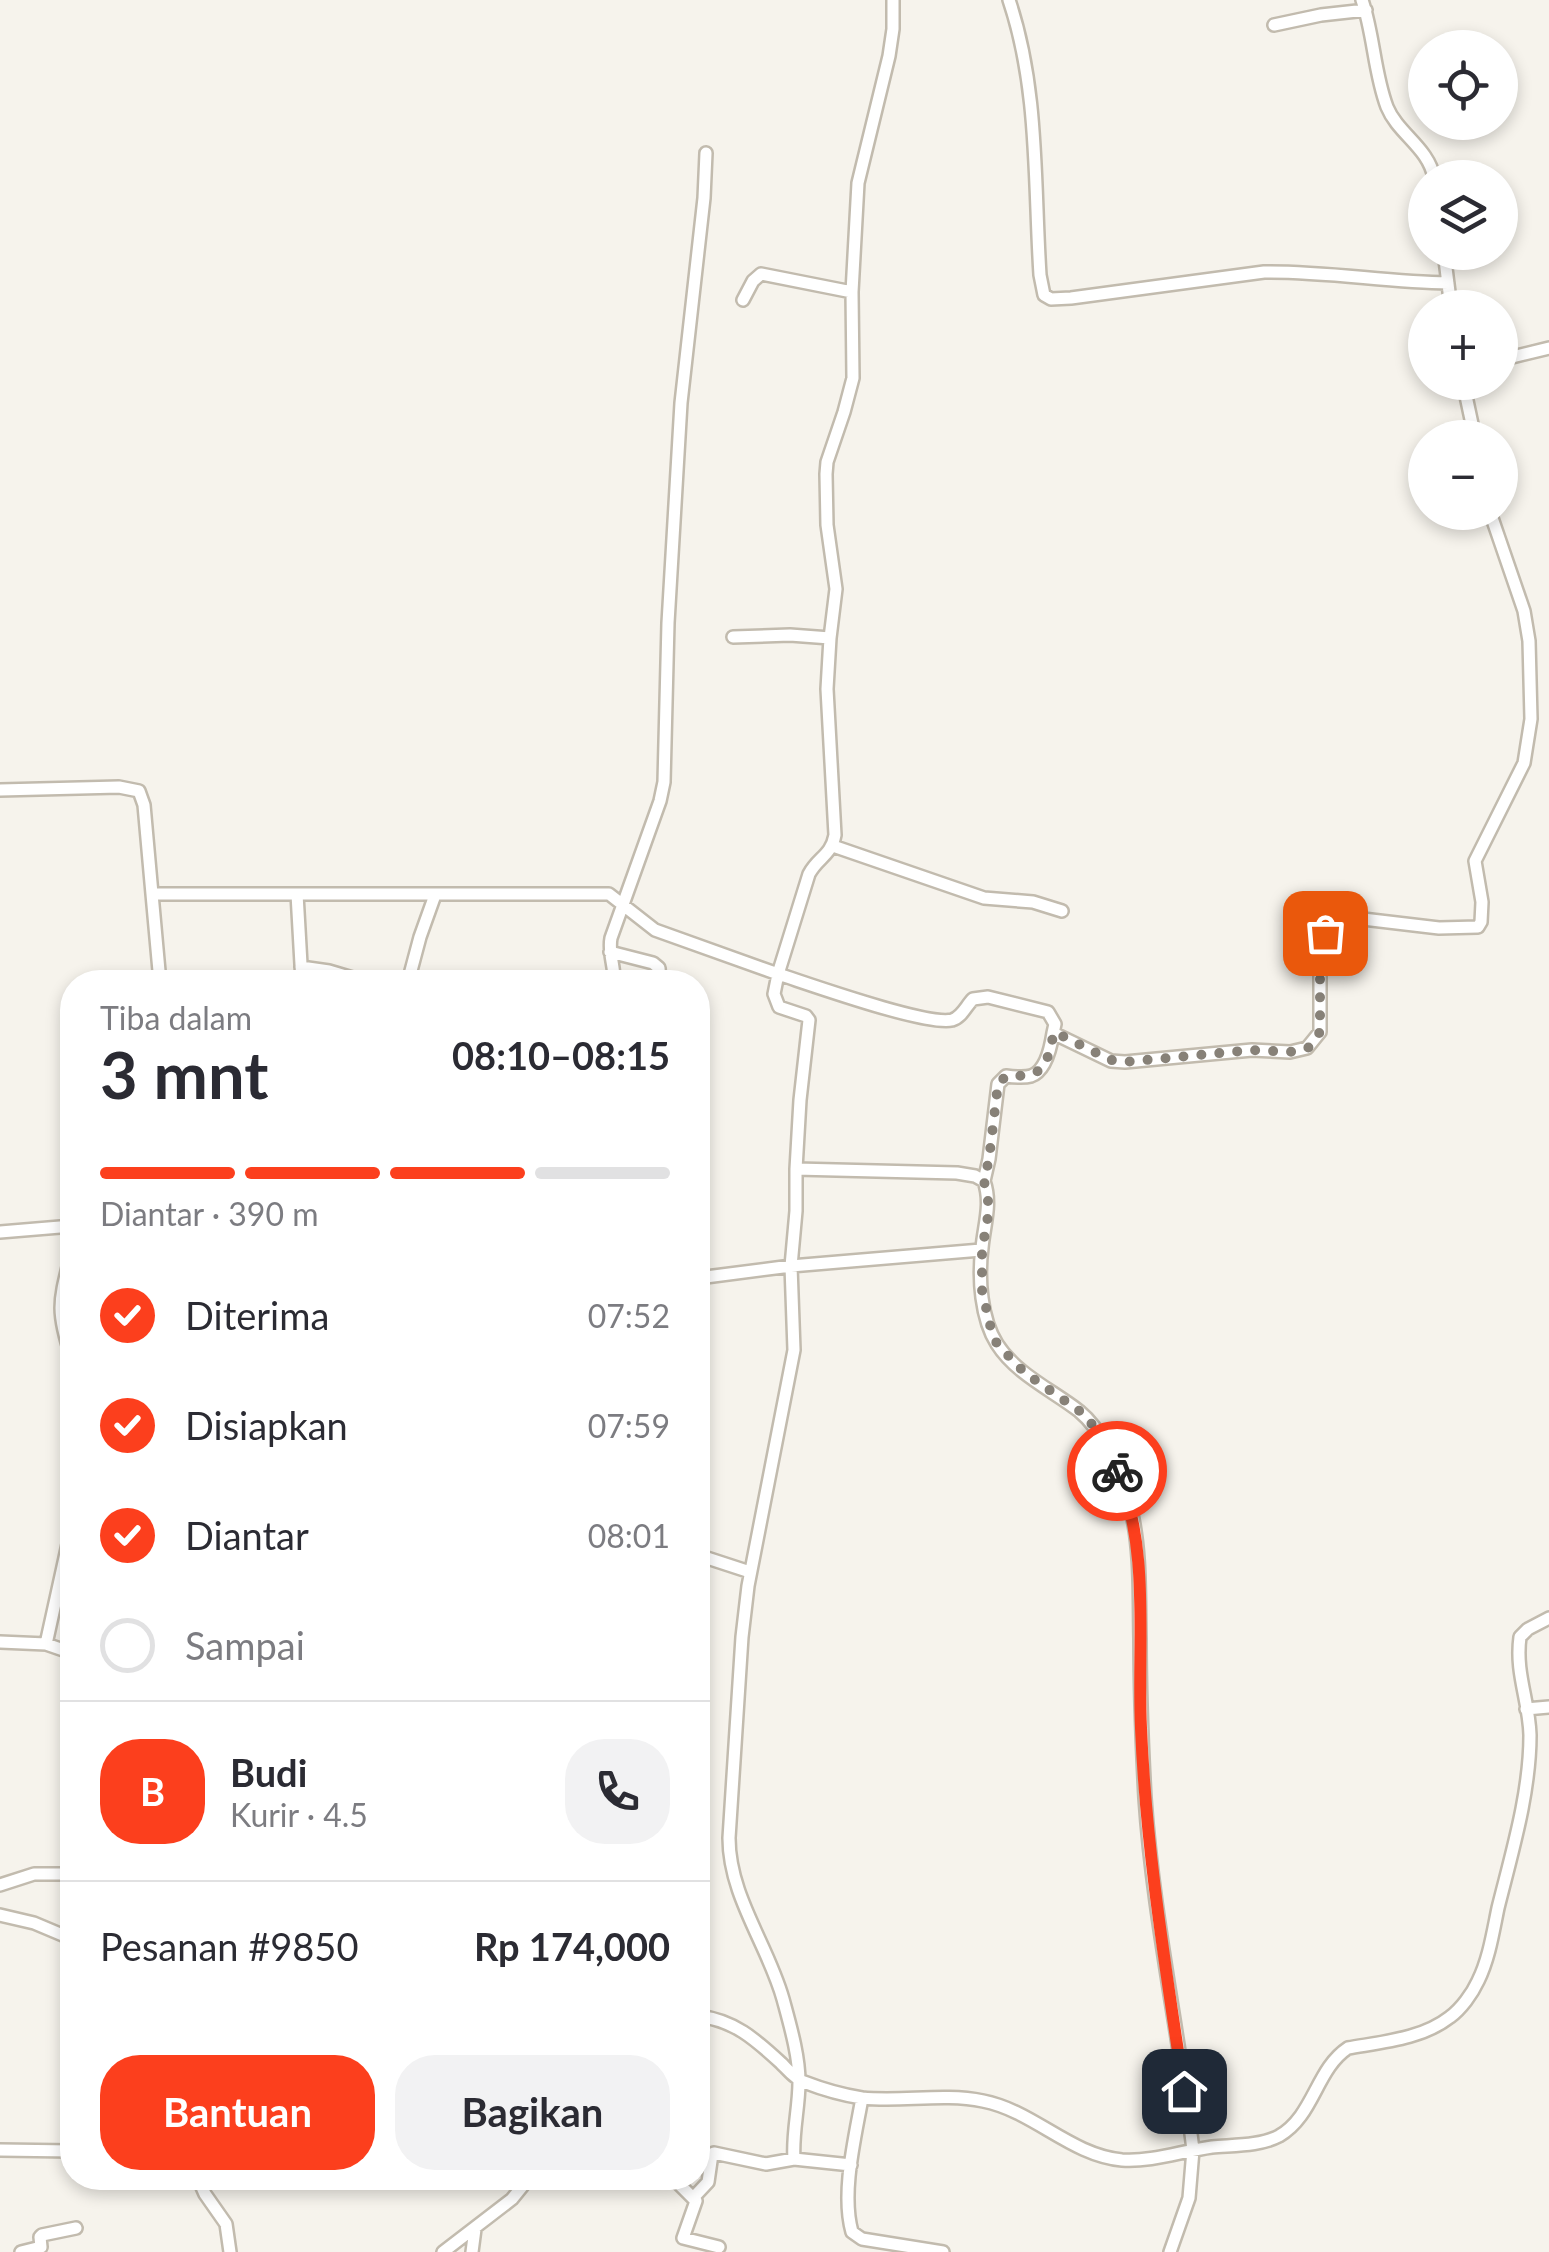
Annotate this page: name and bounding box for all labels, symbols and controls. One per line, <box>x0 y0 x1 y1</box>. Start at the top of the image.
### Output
map controls <box>1408 30 1518 530</box>
button: locate <box>1408 30 1518 140</box>
button: layers <box>1408 160 1518 270</box>
button: + <box>1408 290 1518 400</box>
button: − <box>1408 420 1518 530</box>
pin <box>1283 891 1368 976</box>
icon: bag <box>1298 906 1353 961</box>
text: Tiba dalam <box>100 998 252 1037</box>
text: 08:10–08:15 <box>452 1032 670 1078</box>
text: 3 mnt <box>100 1035 268 1113</box>
text: Diantar · 390 m <box>100 1194 318 1233</box>
icon: check <box>100 1288 155 1343</box>
text: Diterima <box>185 1292 329 1338</box>
text: 07:52 <box>588 1296 670 1335</box>
icon: check <box>100 1398 155 1453</box>
text: Disiapkan <box>185 1402 348 1448</box>
text: 07:59 <box>588 1406 670 1445</box>
courier <box>1067 1421 1167 1521</box>
icon: bike <box>1090 1444 1145 1499</box>
icon: check <box>100 1508 155 1563</box>
text: Diantar <box>185 1512 309 1558</box>
text: 08:01 <box>588 1516 670 1555</box>
text: Sampai <box>185 1622 305 1668</box>
button: phone <box>565 1739 670 1844</box>
text: Budi <box>230 1749 307 1795</box>
text: B <box>140 1768 165 1814</box>
text: Kurir · 4.5 <box>230 1795 368 1834</box>
text: Pesanan #9850 <box>100 1923 358 1969</box>
text: Rp 174,000 <box>474 1923 670 1969</box>
pin <box>1142 2049 1227 2134</box>
button: Bantuan <box>100 2055 375 2170</box>
button: Bagikan <box>395 2055 670 2170</box>
icon: home <box>1157 2064 1212 2119</box>

